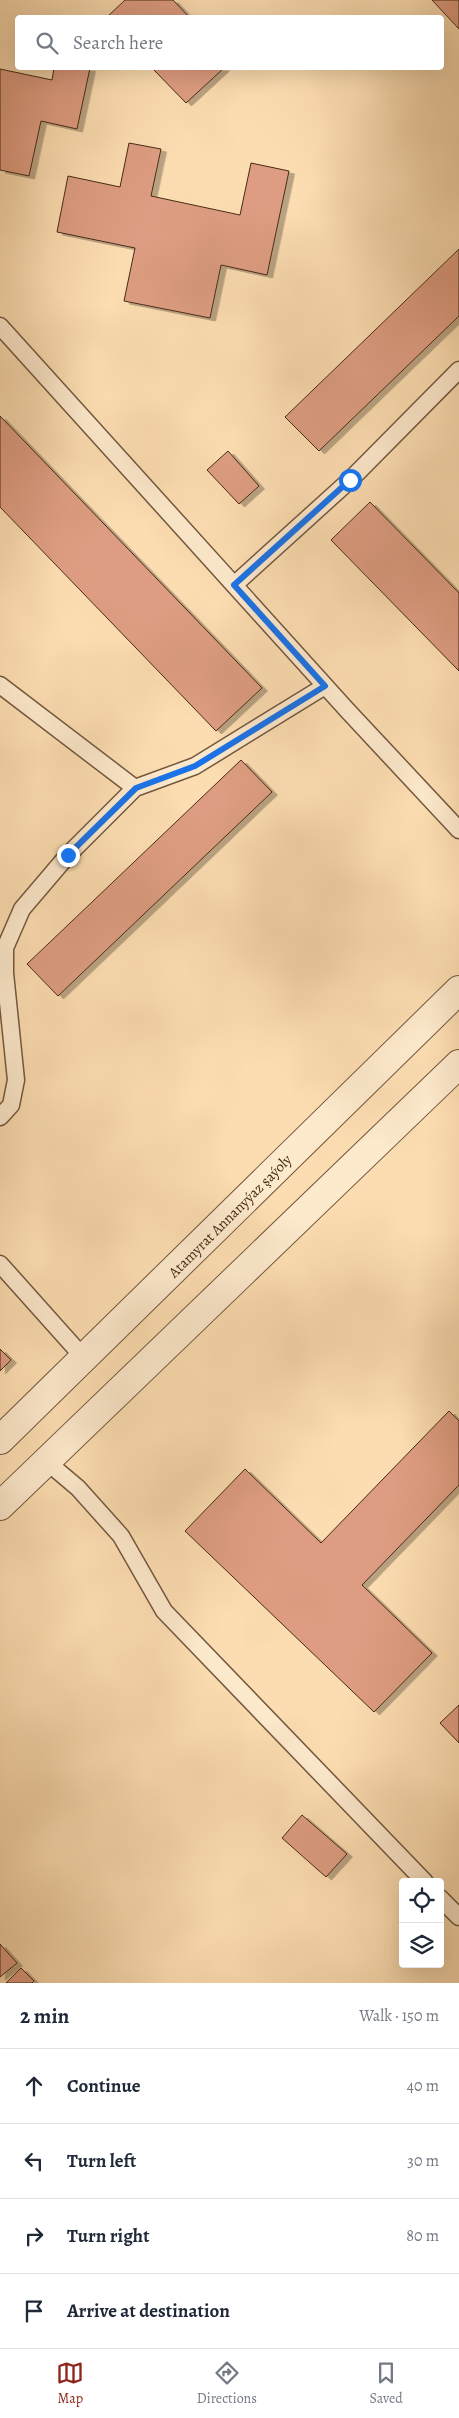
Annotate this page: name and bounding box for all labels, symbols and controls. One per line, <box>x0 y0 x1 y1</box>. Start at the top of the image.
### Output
search box <box>15 15 444 70</box>
icon: search <box>33 29 61 57</box>
text: Search here <box>73 30 163 56</box>
route start <box>339 469 362 492</box>
route end <box>57 844 80 867</box>
street label: Atamyrat Annanyýaz şaýoly <box>163 1150 296 1283</box>
map controls <box>399 1878 444 1968</box>
button: locate <box>399 1878 444 1923</box>
button: layers <box>399 1923 444 1968</box>
text: 2 min <box>20 2002 69 2030</box>
text: Walk · 150 m <box>359 2005 439 2027</box>
icon: ahead <box>20 2072 48 2100</box>
text: Continue <box>67 2073 141 2099</box>
text: 40 m <box>407 2075 439 2097</box>
icon: left <box>20 2147 48 2175</box>
text: Turn left <box>67 2148 136 2174</box>
text: 30 m <box>407 2150 439 2172</box>
icon: right <box>20 2222 48 2250</box>
text: Turn right <box>67 2223 149 2249</box>
text: 80 m <box>406 2225 439 2247</box>
icon: arrive <box>20 2297 48 2325</box>
text: Arrive at destination <box>67 2298 230 2324</box>
tab: Map <box>56 2359 84 2408</box>
tab: Directions <box>197 2359 257 2408</box>
tab: Saved <box>370 2359 403 2408</box>

